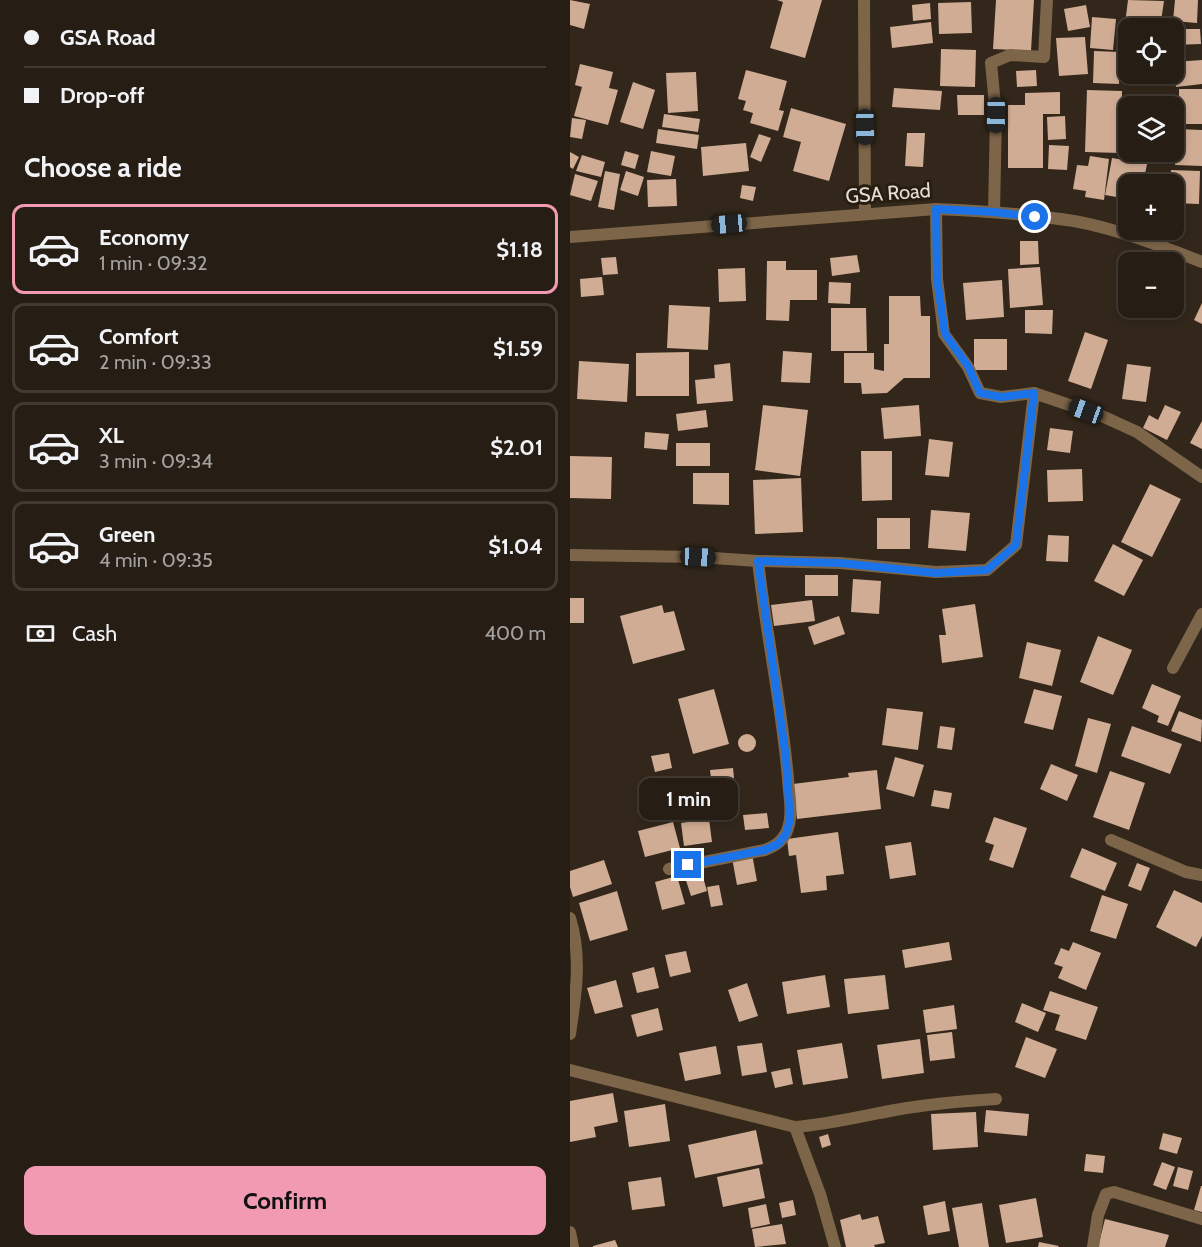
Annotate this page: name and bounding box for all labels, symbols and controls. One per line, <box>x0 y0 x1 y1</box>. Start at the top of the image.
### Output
map controls <box>1118 18 1184 318</box>
button: locate <box>1118 18 1184 84</box>
text: GSA Road <box>60 24 155 51</box>
text: Drop-off <box>60 82 144 109</box>
button: layers <box>1118 96 1184 162</box>
car <box>987 97 1005 133</box>
car <box>856 109 874 145</box>
text: Choose a ride <box>24 151 182 184</box>
button: + <box>1118 174 1184 240</box>
street label: GSA Road <box>845 178 931 208</box>
route start <box>1021 203 1048 230</box>
car <box>710 213 748 235</box>
icon: car <box>27 222 81 276</box>
text: Economy <box>99 224 189 251</box>
text: $1.18 <box>496 236 543 263</box>
text: 1 min · 09:32 <box>99 251 208 275</box>
button: − <box>1118 252 1184 318</box>
icon: car <box>27 321 81 375</box>
text: Comfort <box>99 323 178 350</box>
text: $1.59 <box>493 335 543 362</box>
text: 2 min · 09:33 <box>99 350 212 374</box>
car <box>1066 396 1106 426</box>
icon: car <box>27 420 81 474</box>
text: XL <box>99 422 124 449</box>
text: $2.01 <box>490 434 543 461</box>
text: 3 min · 09:34 <box>99 449 213 473</box>
icon: car <box>27 519 81 573</box>
text: Green <box>99 521 155 548</box>
text: $1.04 <box>488 533 543 560</box>
car <box>680 547 716 567</box>
text: 4 min · 09:35 <box>99 548 213 572</box>
icon: cash <box>24 617 57 650</box>
text: Cash <box>72 620 117 647</box>
text: 400 m <box>484 621 546 645</box>
callout: 1 min <box>638 778 738 820</box>
text: 1 min <box>666 787 711 811</box>
route end <box>674 851 701 878</box>
button: Confirm <box>24 1166 546 1235</box>

